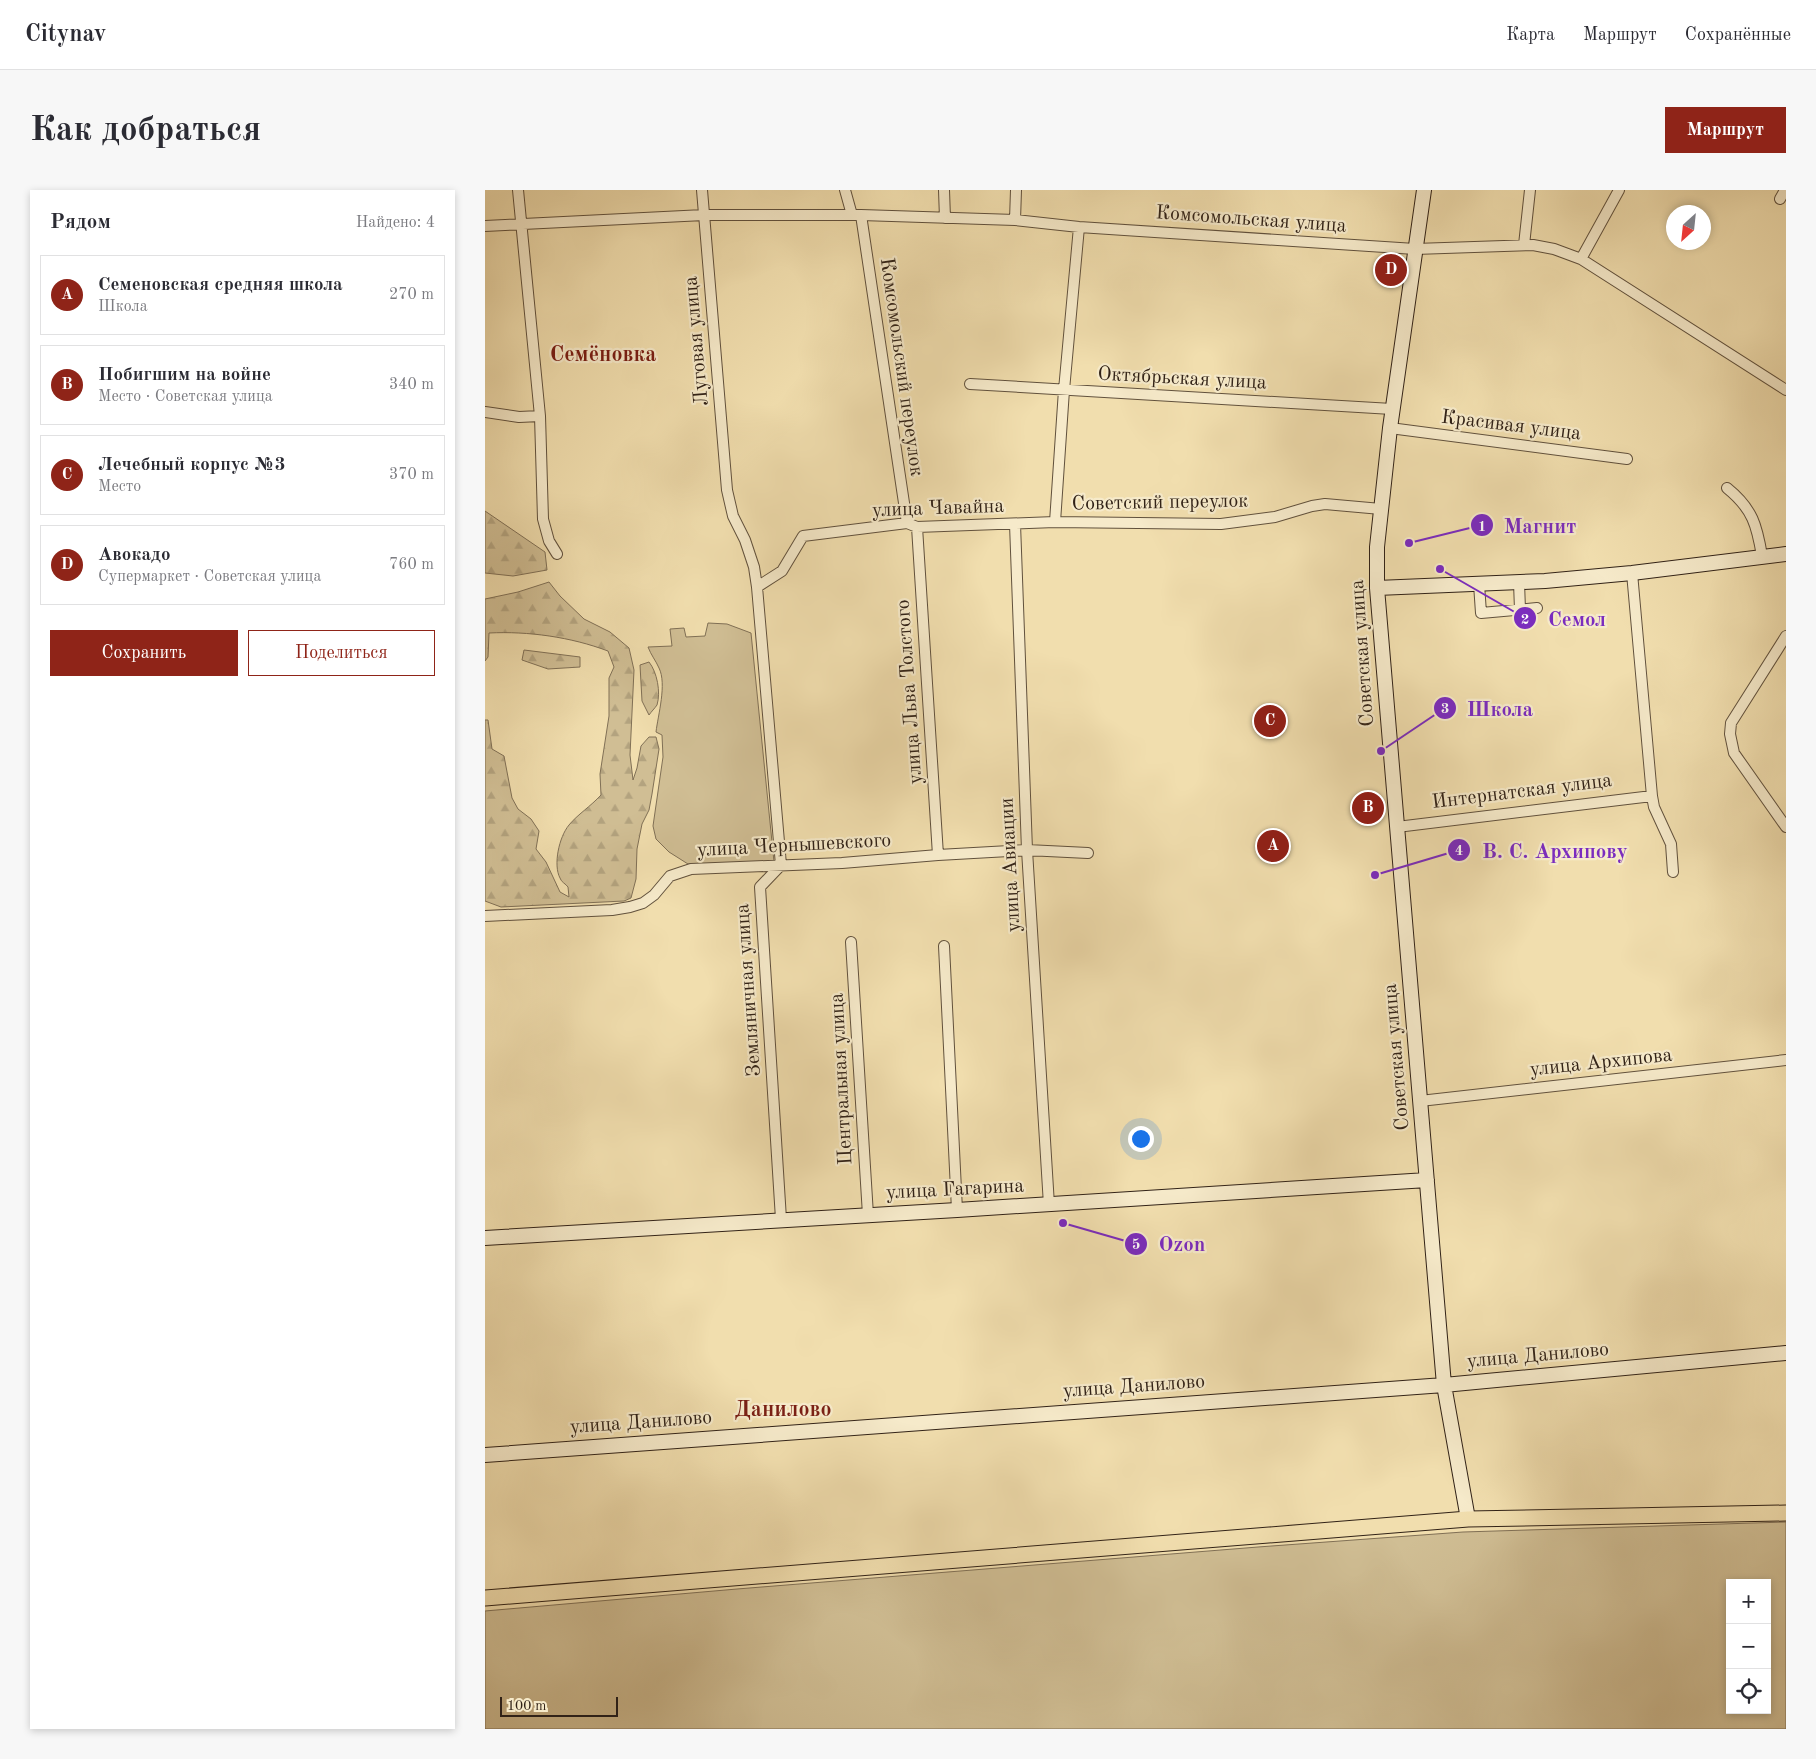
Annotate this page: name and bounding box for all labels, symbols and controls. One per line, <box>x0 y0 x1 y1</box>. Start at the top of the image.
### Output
text: Citynav <box>25 23 106 47</box>
text: Карта <box>1506 26 1555 44</box>
text: Маршрут <box>1583 26 1657 44</box>
text: Сохранённые <box>1685 26 1791 44</box>
button: Маршрут <box>1665 107 1786 153</box>
text: Как добраться <box>30 113 261 148</box>
street label: Комсомольская улица <box>1155 203 1347 237</box>
north arrow <box>1666 205 1711 250</box>
text: Рядом <box>50 212 111 233</box>
text: Найдено: 4 <box>356 215 435 231</box>
pin: D <box>1375 251 1407 289</box>
street label: Комсомольский переулок <box>876 256 926 478</box>
street label: Луговая улица <box>681 275 713 407</box>
text: Семеновская средняя школа <box>98 276 343 295</box>
text: A <box>61 287 73 303</box>
text: 270 m <box>389 287 434 303</box>
text: Школа <box>98 299 148 315</box>
district label: Семёновка <box>550 344 656 366</box>
street label: Октябрьская улица <box>1097 365 1267 393</box>
text: Побигшим на войне <box>98 366 271 385</box>
text: B <box>61 377 73 393</box>
text: 340 m <box>389 377 434 393</box>
text: Место · Советская улица <box>98 389 273 405</box>
street label: Красивая улица <box>1440 407 1582 445</box>
text: Лечебный корпус №3 <box>98 456 286 475</box>
text: C <box>62 467 72 483</box>
text: 370 m <box>389 467 434 483</box>
text: Место <box>98 479 141 495</box>
street label: Советский переулок <box>1071 491 1249 515</box>
street label: улица Чавайна <box>872 497 1005 521</box>
callout: Магнит <box>1469 507 1587 543</box>
text: Магнит <box>1504 517 1576 538</box>
text: 1 <box>1478 520 1486 535</box>
text: Авокадо <box>98 546 170 565</box>
text: D <box>61 557 73 573</box>
text: 760 m <box>389 557 434 573</box>
text: Супермаркет · Советская улица <box>98 569 321 585</box>
street label: Советская улица <box>1348 579 1378 727</box>
street label: улица Льва Толстого <box>894 599 926 785</box>
callout: Семол <box>1513 600 1616 636</box>
text: Семол <box>1548 610 1606 631</box>
text: 2 <box>1521 613 1529 628</box>
button: Сохранить <box>50 630 238 676</box>
button: Поделиться <box>248 630 435 676</box>
callout: Школа <box>1432 690 1544 726</box>
text: Школа <box>1467 700 1534 721</box>
pin: C <box>1254 702 1286 740</box>
text: 3 <box>1441 702 1449 717</box>
street label: Интернатская улица <box>1431 771 1613 813</box>
pin: B <box>1352 789 1384 827</box>
street label: улица Авиации <box>997 797 1025 933</box>
pin: A <box>1257 827 1289 865</box>
street label: улица Чернышевского <box>696 831 892 861</box>
callout: В. С. Архипову <box>1447 832 1638 868</box>
text: В. С. Архипову <box>1482 842 1628 863</box>
text: 4 <box>1455 844 1463 859</box>
street label: Земляничная улица <box>733 903 765 1077</box>
street label: Советская улица <box>1381 983 1413 1131</box>
street label: Центральная улица <box>828 992 856 1166</box>
street label: улица Архипова <box>1529 1046 1673 1080</box>
your location <box>1128 1126 1154 1152</box>
street label: улица Гагарина <box>885 1176 1025 1204</box>
callout: Ozon <box>1124 1226 1216 1262</box>
text: Ozon <box>1159 1235 1205 1256</box>
text: 5 <box>1132 1238 1140 1253</box>
street label: улица Данилово <box>1466 1340 1610 1372</box>
street label: улица Данилово <box>1062 1372 1206 1402</box>
district label: Данилово <box>734 1399 832 1421</box>
street label: улица Данилово <box>569 1408 713 1438</box>
map controls <box>1726 1579 1771 1714</box>
button: + <box>1726 1579 1771 1624</box>
button: − <box>1726 1624 1771 1669</box>
button: locate <box>1726 1669 1771 1714</box>
scale bar <box>500 1694 617 1717</box>
text: 100 m <box>507 1699 546 1713</box>

